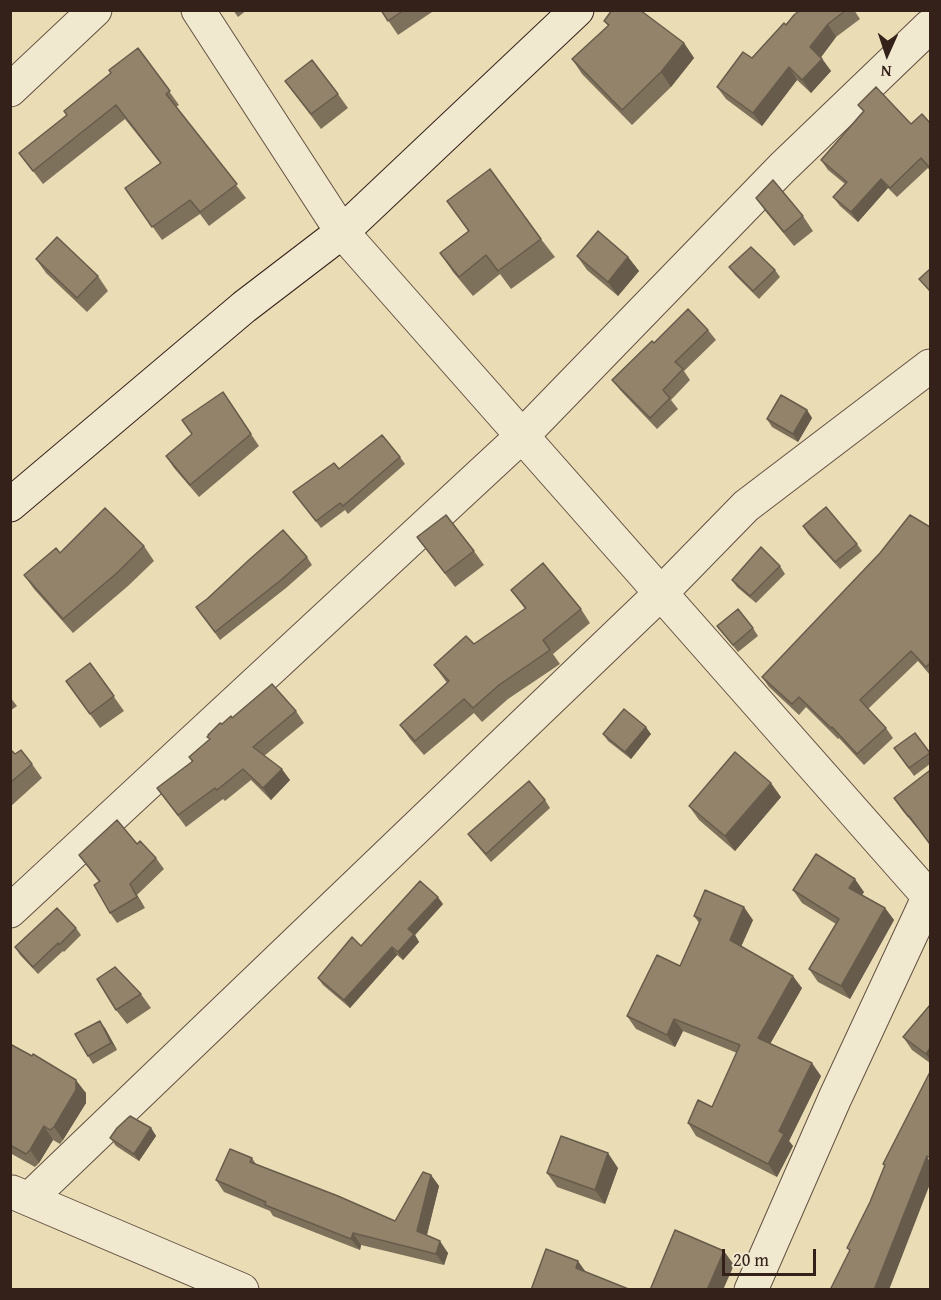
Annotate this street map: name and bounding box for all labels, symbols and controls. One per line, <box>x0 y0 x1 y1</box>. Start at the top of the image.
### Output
north arrow <box>857 24 917 84</box>
text: N <box>880 60 892 84</box>
scale bar <box>725 1237 820 1275</box>
text: 20 m <box>733 1246 769 1273</box>

